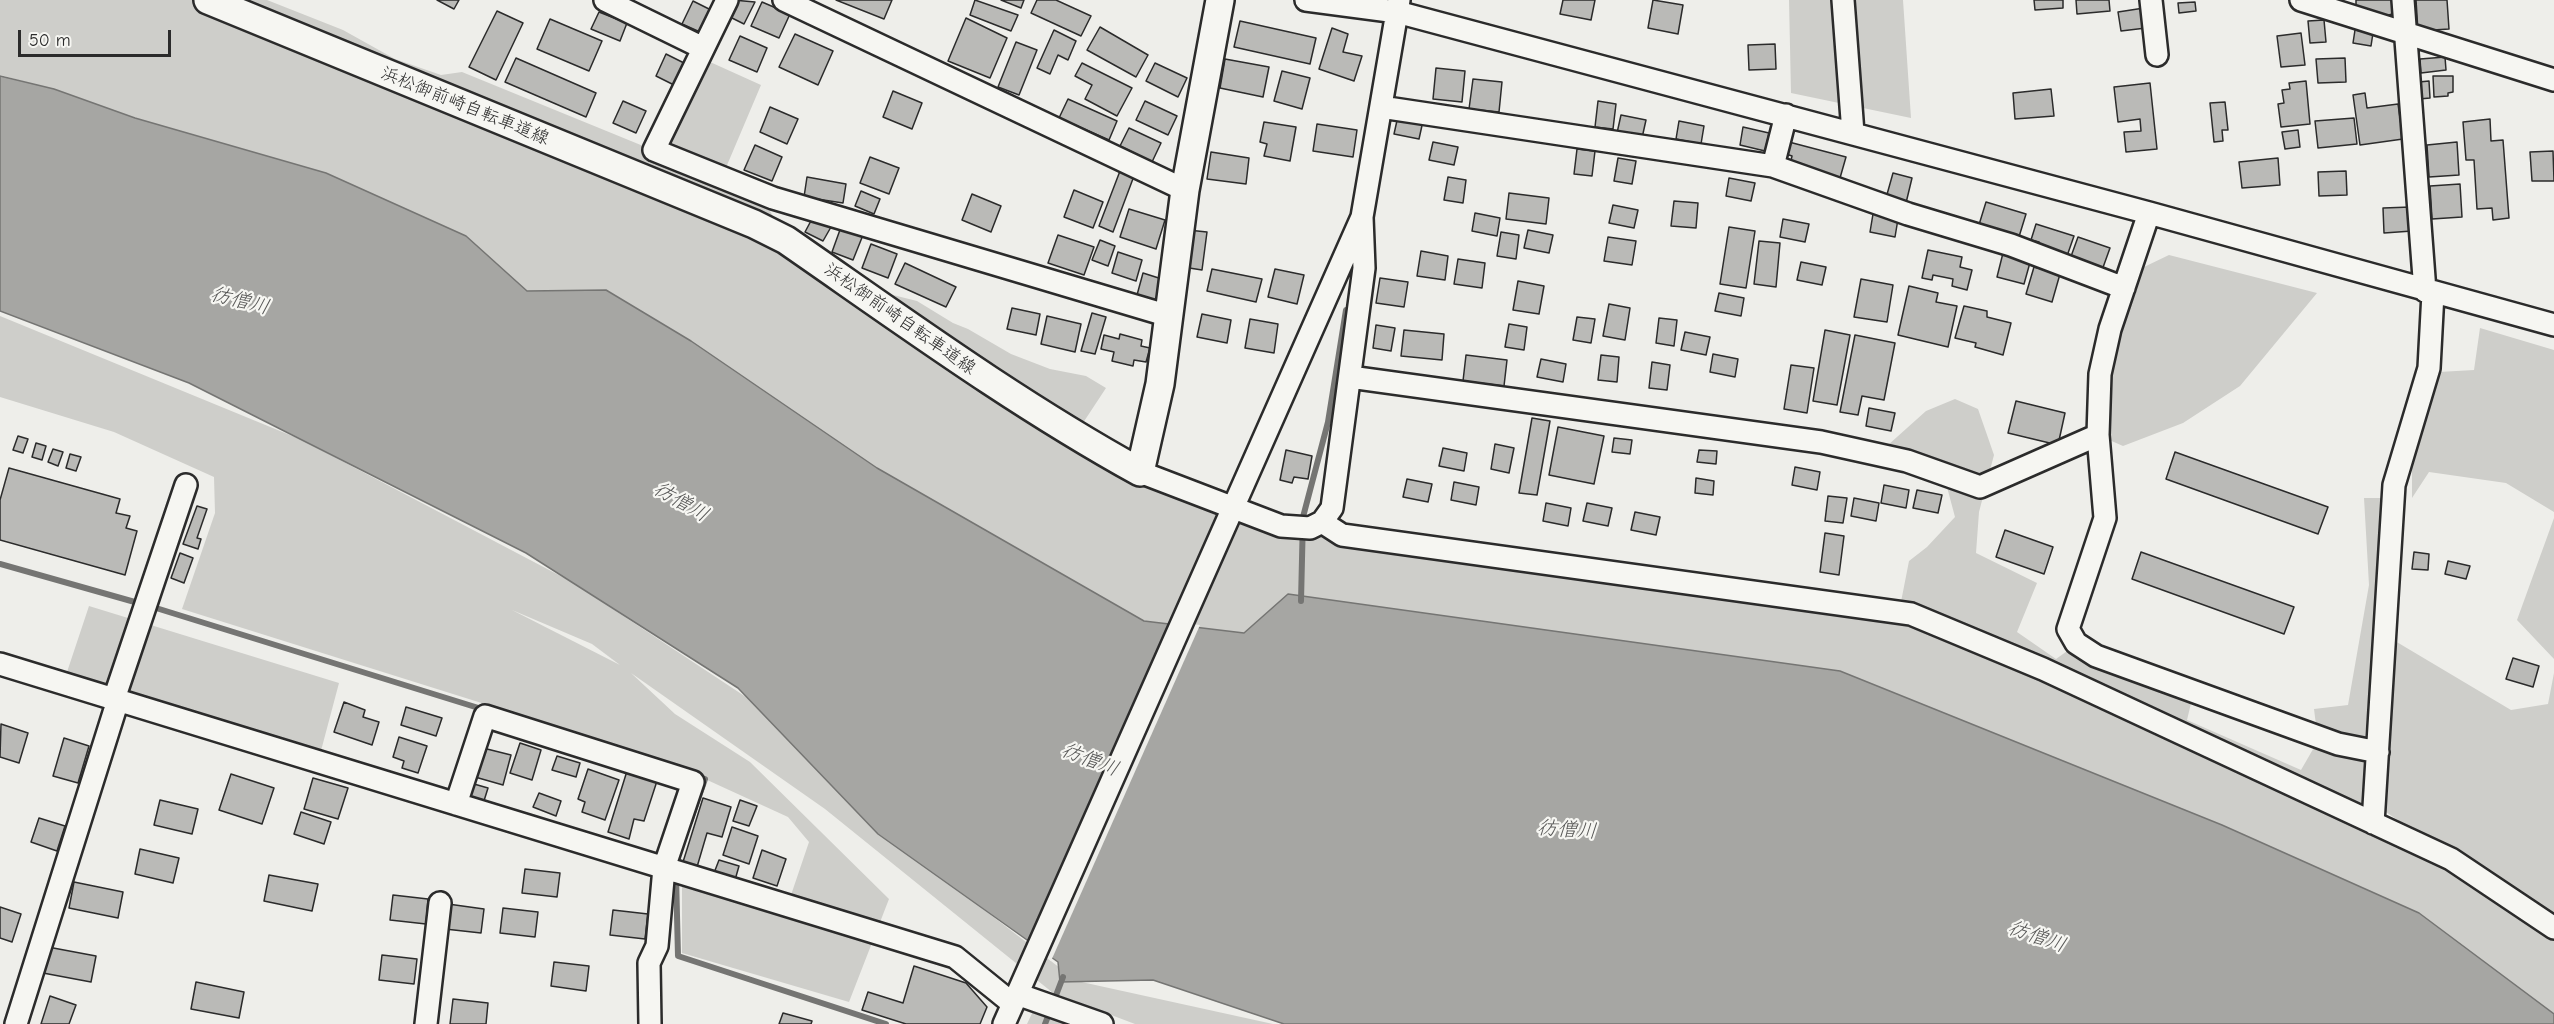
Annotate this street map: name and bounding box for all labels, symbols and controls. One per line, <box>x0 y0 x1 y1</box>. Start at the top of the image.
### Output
scale bar <box>21 18 174 56</box>
text: 50 m <box>29 30 71 51</box>
street label: 浜松御前崎自転車道線 <box>378 62 552 150</box>
street label: 浜松御前崎自転車道線 <box>820 259 980 379</box>
water label: 彷僧川 <box>208 282 272 320</box>
water label: 彷僧川 <box>649 477 713 527</box>
water label: 彷僧川 <box>1058 738 1122 782</box>
water label: 彷僧川 <box>1536 816 1598 844</box>
water label: 彷僧川 <box>2005 916 2069 958</box>

